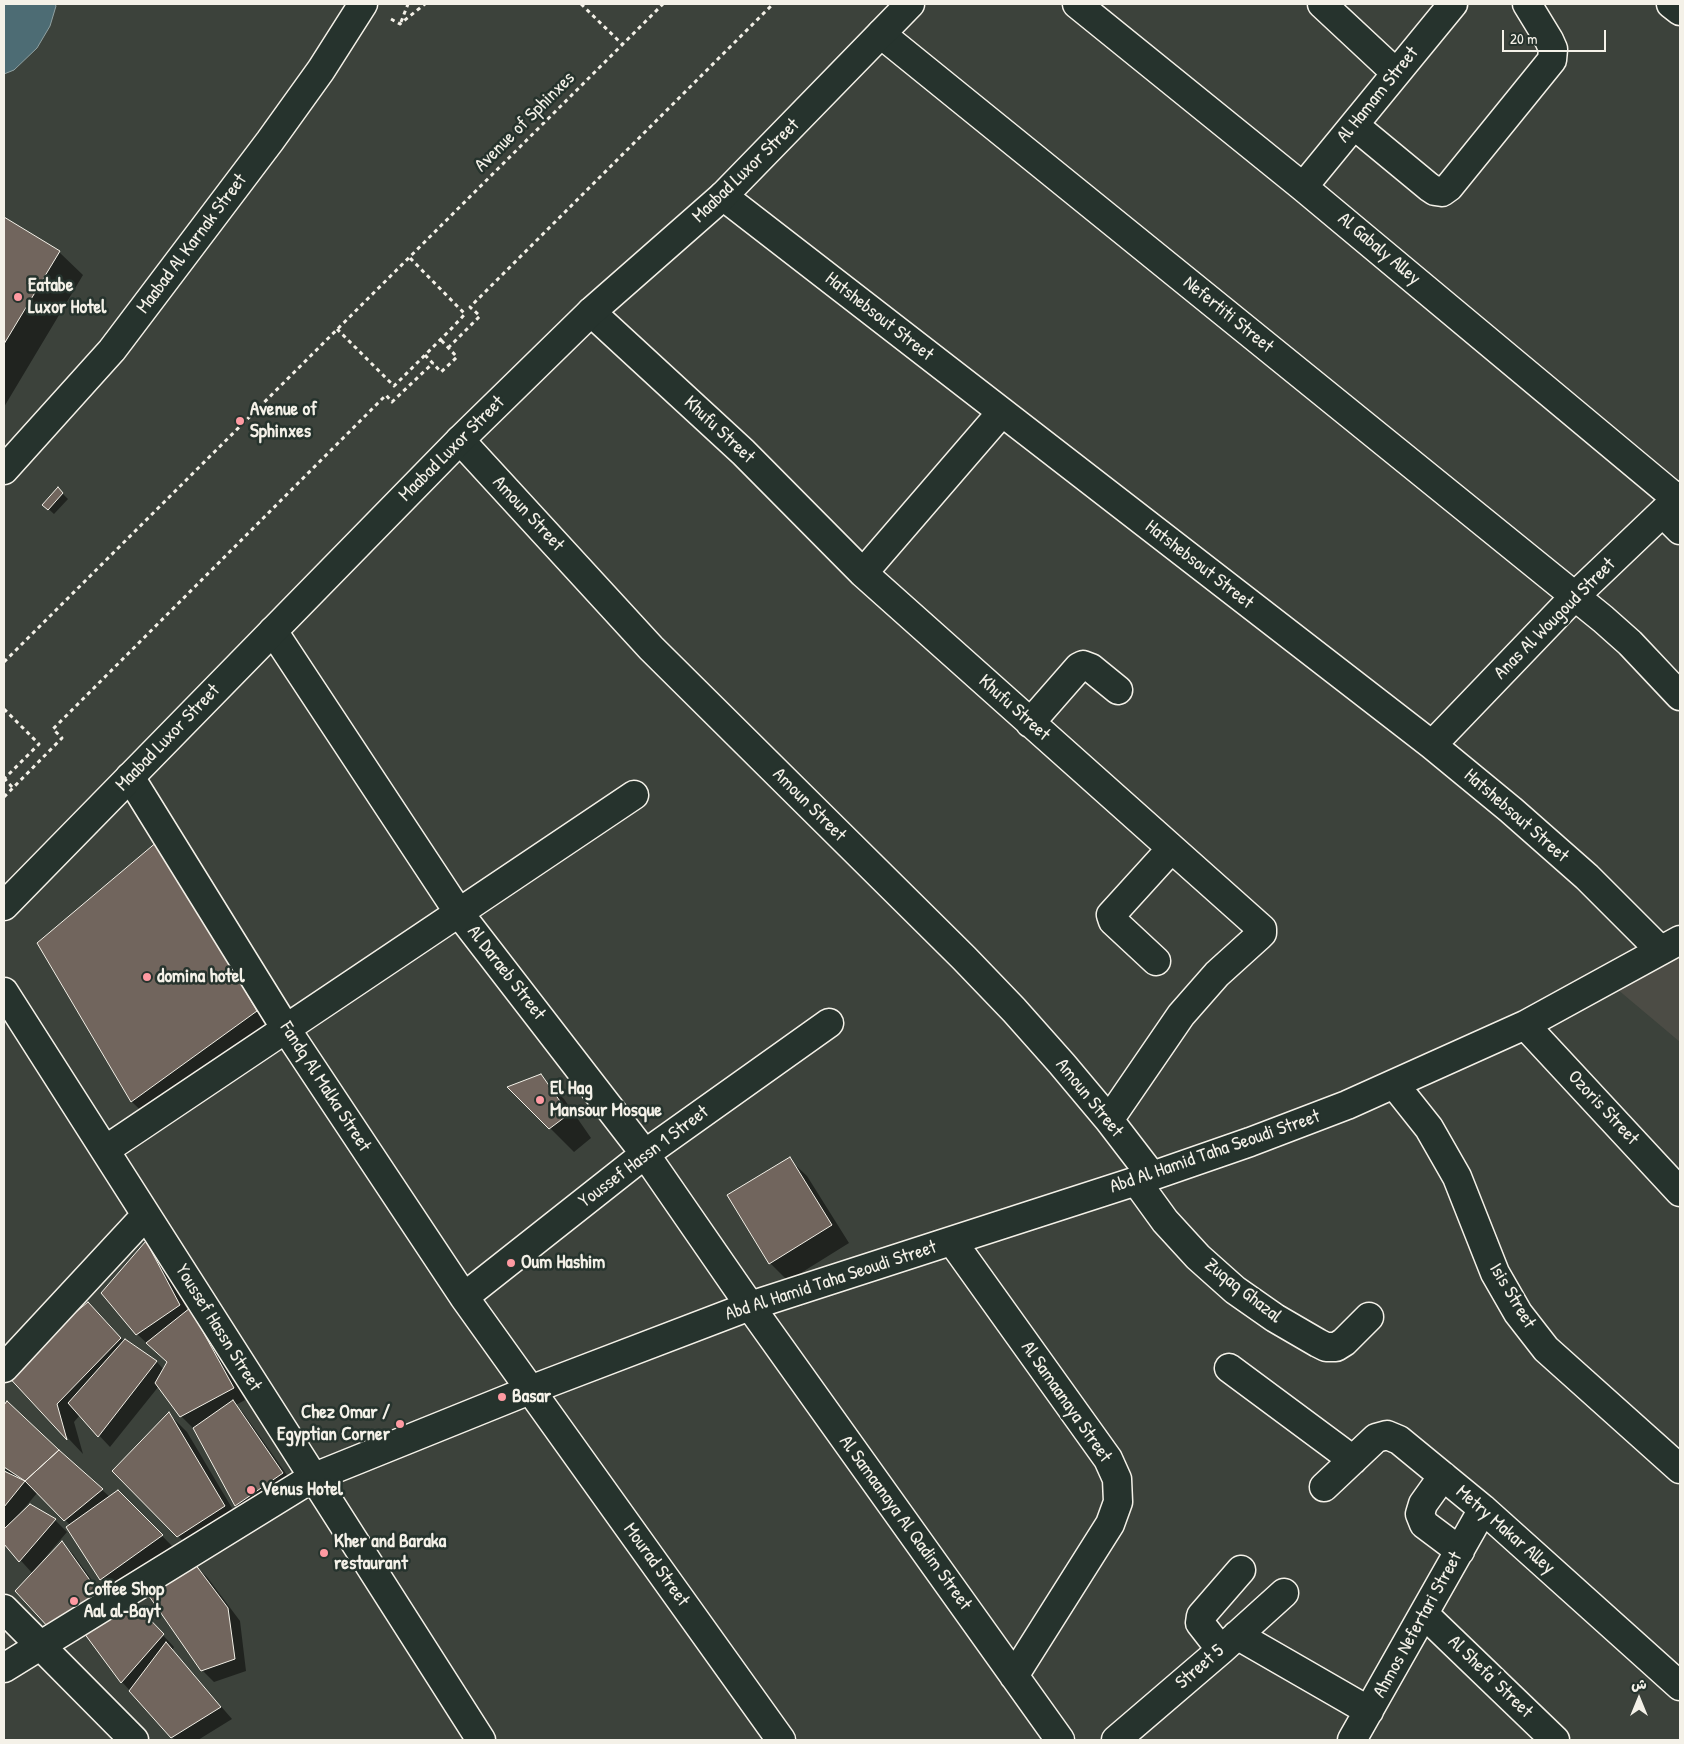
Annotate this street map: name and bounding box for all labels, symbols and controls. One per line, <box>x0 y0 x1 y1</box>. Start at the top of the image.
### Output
scale bar <box>1504 20 1608 52</box>
text: 20 m <box>1510 28 1537 49</box>
street label: Al Hamam Street <box>1332 42 1424 148</box>
street label: Avenue of Sphinxes <box>470 67 580 177</box>
street label: Maabad Luxor Street <box>688 114 804 228</box>
street label: Maabad Al Karnak Street <box>132 170 252 318</box>
street label: Al Gabaly Alley <box>1333 208 1425 290</box>
street label: Hatshebsout Street <box>820 268 938 366</box>
street label: Nefertiti Street <box>1178 272 1278 358</box>
place label: Eatabe Luxor Hotel <box>28 275 106 319</box>
marker: Eatabe Luxor Hotel <box>12 291 24 303</box>
street label: Maabad Luxor Street <box>394 391 510 507</box>
street label: Khufu Street <box>679 391 759 469</box>
place label: Avenue of Sphinxes <box>250 399 317 443</box>
marker: Avenue of Sphinxes <box>234 415 246 427</box>
street label: Amoun Street <box>487 472 569 556</box>
street label: Hatshebsout Street <box>1140 516 1258 614</box>
street label: Anas Al Wougoud Street <box>1490 554 1620 684</box>
street label: Khufu Street <box>973 670 1055 746</box>
street label: Maabad Luxor Street <box>111 680 225 796</box>
street label: Amoun Street <box>767 763 851 847</box>
street label: Hatshebsout Street <box>1459 764 1573 868</box>
street label: Al Daraeb Street <box>462 921 550 1025</box>
place label: domina hotel <box>157 966 244 988</box>
marker: domina hotel <box>141 971 153 983</box>
street label: Fandq Al Malka Street <box>275 1018 375 1156</box>
street label: Amoun Street <box>1050 1054 1128 1142</box>
street label: Ozoris Street <box>1563 1066 1643 1150</box>
place label: El Hag Mansour Mosque <box>550 1078 662 1122</box>
marker: El Hag Mansour Mosque <box>534 1094 546 1106</box>
street label: Youssef Hassn 1 Street <box>575 1101 713 1213</box>
street label: Abd Al Hamid Taha Seoudi Street <box>1107 1105 1323 1199</box>
street label: Abd Al Hamid Taha Seoudi Street <box>722 1236 940 1326</box>
place label: Oum Hashim <box>521 1252 605 1274</box>
street label: Zuqaq Ghazal <box>1200 1254 1286 1328</box>
marker: Oum Hashim <box>505 1257 517 1269</box>
street label: Isis Street <box>1484 1259 1540 1333</box>
street label: Youssef Hassn Street <box>170 1260 266 1396</box>
street label: Al Samaanaya Street <box>1016 1337 1116 1467</box>
place label: Basar <box>512 1386 551 1408</box>
marker: Basar <box>496 1391 508 1403</box>
place label: Chez Omar / Egyptian Corner <box>277 1402 390 1446</box>
marker: Chez Omar / Egyptian Corner <box>394 1418 406 1430</box>
street label: Al Samaanaya Al Qadim Street <box>834 1431 976 1615</box>
place label: Venus Hotel <box>261 1479 343 1501</box>
street label: Metry Makar Alley <box>1451 1481 1559 1579</box>
marker: Venus Hotel <box>245 1484 257 1496</box>
street label: Mourad Street <box>618 1519 694 1611</box>
place label: Kher and Baraka restaurant <box>334 1531 446 1575</box>
marker: Kher and Baraka restaurant <box>318 1547 330 1559</box>
street label: Ahmos Nefertari Street <box>1369 1548 1467 1702</box>
place label: Coffee Shop Aal al‑Bayt <box>84 1579 164 1623</box>
marker: Coffee Shop Aal al‑Bayt <box>68 1595 80 1607</box>
street label: Al Shefa' Street <box>1443 1631 1537 1723</box>
street label: Street 5 <box>1171 1640 1229 1694</box>
north arrow <box>1614 1674 1664 1724</box>
text: ش <box>1631 1674 1647 1693</box>

